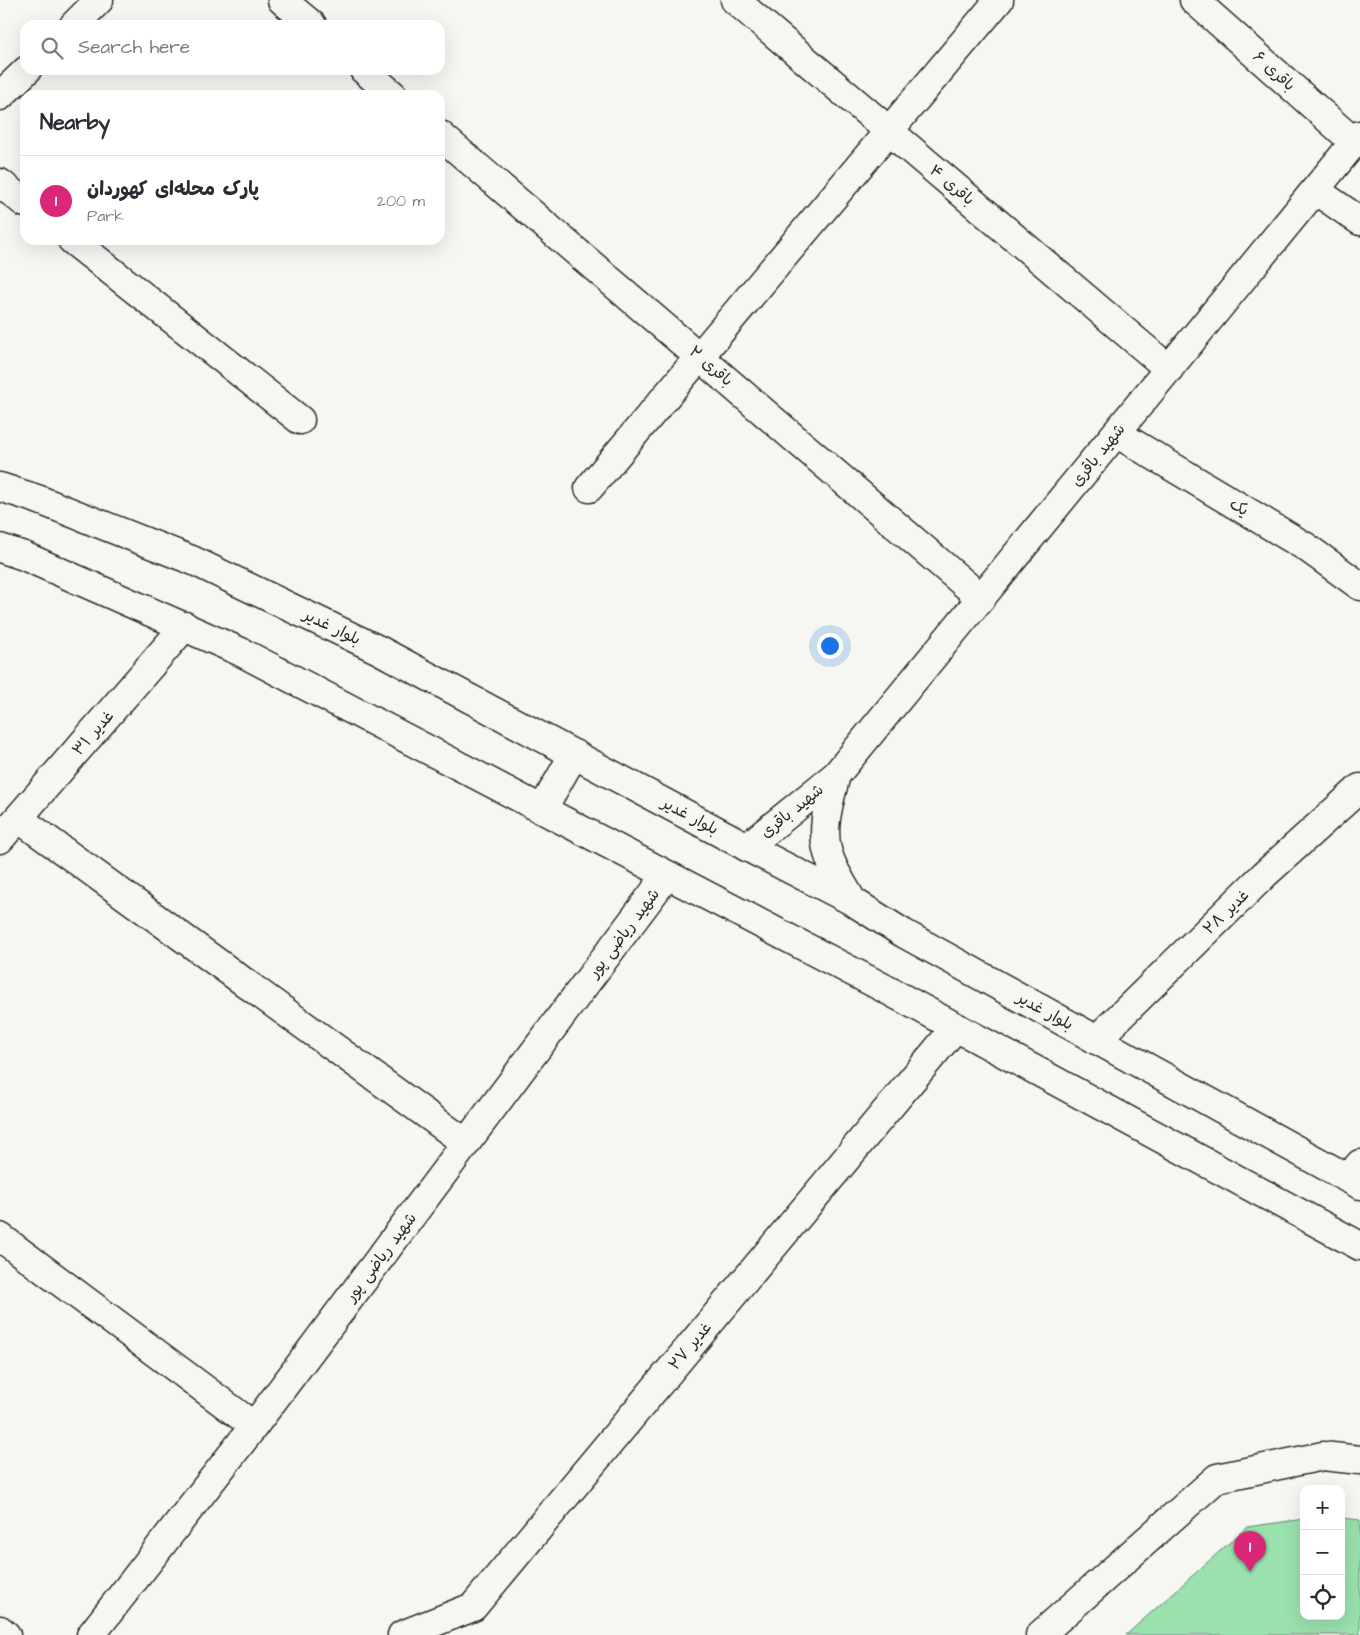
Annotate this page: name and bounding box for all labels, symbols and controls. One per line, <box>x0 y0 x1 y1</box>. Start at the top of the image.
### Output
search box <box>20 20 445 75</box>
icon: search <box>38 34 66 62</box>
text: Search here <box>78 34 190 61</box>
street label: باقری ۶ <box>1248 46 1300 96</box>
text: Nearby <box>40 108 110 137</box>
street label: باقری ۴ <box>925 160 979 210</box>
text: پارک محله‌ای کهوردان <box>87 176 259 203</box>
text: 1 <box>55 190 57 212</box>
text: 200 m <box>377 190 425 212</box>
text: Park <box>87 205 124 227</box>
street label: باقری ۲ <box>684 341 738 391</box>
street label: شهید باقری <box>1066 419 1130 491</box>
street label: یک <box>1225 493 1253 521</box>
street label: بلوار غدیر <box>298 603 364 650</box>
your location <box>817 633 843 659</box>
street label: غدیر ۳۱ <box>67 706 119 760</box>
street label: شهید باقری <box>756 779 828 843</box>
street label: بلوار غدیر <box>656 791 722 840</box>
street label: شهید ریاضی پور <box>582 884 665 984</box>
street label: غدیر ۲۸ <box>1198 884 1254 940</box>
street label: بلوار غدیر <box>1011 986 1077 1036</box>
street label: شهید ریاضی پور <box>339 1208 422 1308</box>
street label: غدیر ۲۷ <box>663 1317 717 1375</box>
map controls <box>1300 1485 1345 1620</box>
button: + <box>1300 1485 1345 1530</box>
button: − <box>1300 1530 1345 1575</box>
pin: 1 <box>1234 1531 1266 1572</box>
button: locate <box>1300 1575 1345 1620</box>

